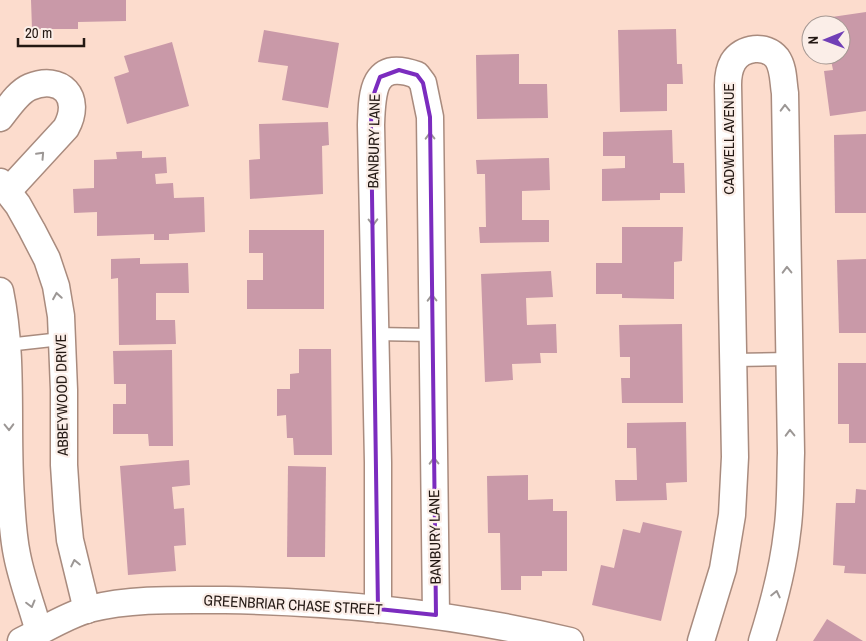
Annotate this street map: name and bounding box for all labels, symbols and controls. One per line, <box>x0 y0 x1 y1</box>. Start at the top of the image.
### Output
scale bar <box>18 15 84 47</box>
north arrow <box>801 15 851 65</box>
text: 20 m <box>25 22 52 43</box>
text: N <box>804 36 822 45</box>
street label: CADWELL AVENUE <box>718 83 739 195</box>
street label: BANBURY LANE <box>362 94 385 188</box>
one-way arrow <box>780 104 790 112</box>
one-way arrow <box>425 132 435 140</box>
one-way arrow <box>35 151 44 160</box>
one-way arrow <box>368 218 378 226</box>
one-way arrow <box>782 266 792 274</box>
one-way arrow <box>53 292 63 301</box>
one-way arrow <box>427 294 437 302</box>
street label: ABBEYWOOD DRIVE <box>50 334 73 457</box>
one-way arrow <box>4 424 14 431</box>
one-way arrow <box>785 429 796 437</box>
one-way arrow <box>429 457 439 464</box>
street label: BANBURY LANE <box>423 490 446 584</box>
one-way arrow <box>70 558 81 567</box>
street label: GREENBRIAR CHASE STREET <box>203 589 383 620</box>
one-way arrow <box>770 590 781 599</box>
one-way arrow <box>26 600 36 608</box>

